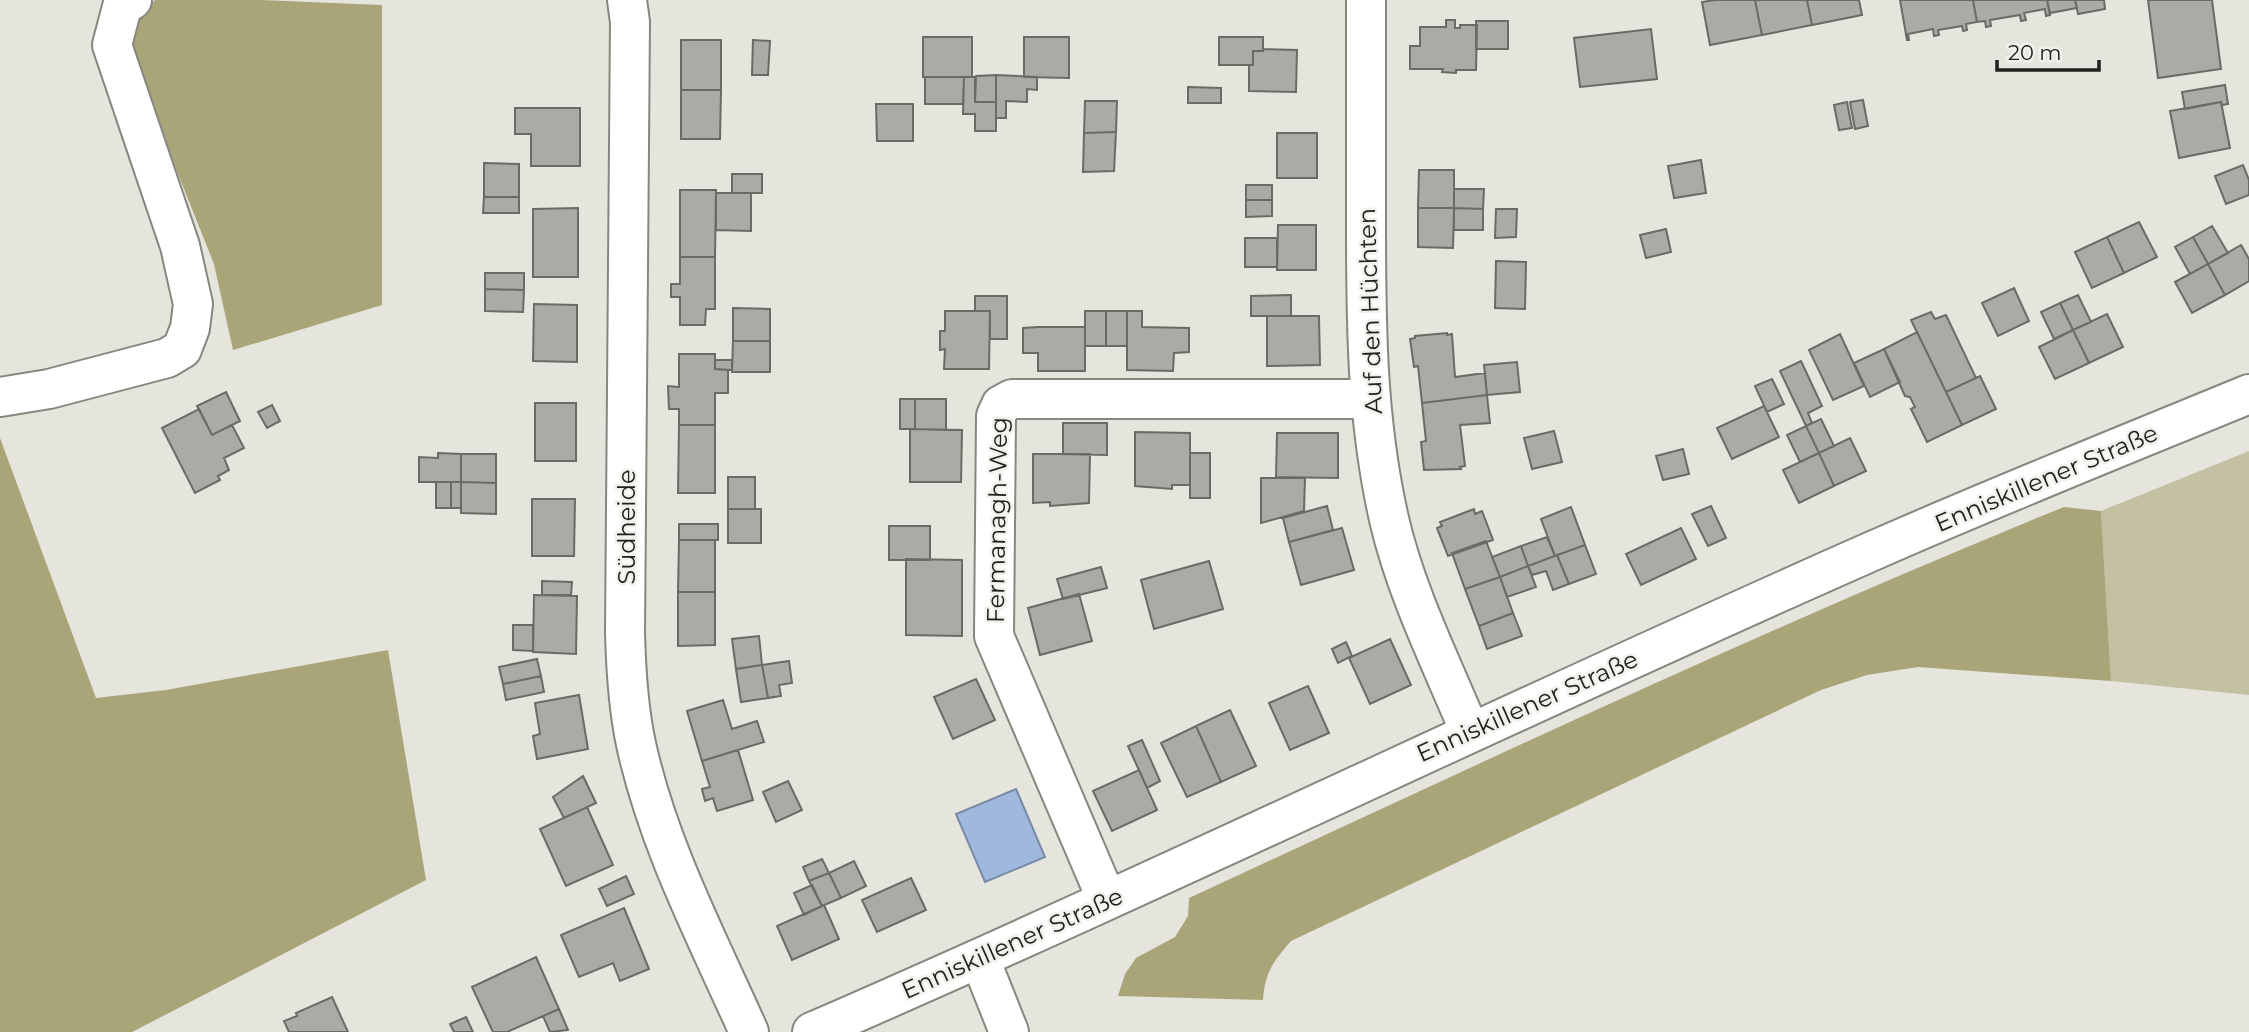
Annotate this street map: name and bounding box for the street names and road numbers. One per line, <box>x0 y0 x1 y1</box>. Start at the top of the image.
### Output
street label: Auf den Hüchten <box>1352 208 1388 414</box>
street label: Fermanagh-Weg <box>981 417 1013 623</box>
street label: Enniskillener Straße <box>1930 418 2162 538</box>
street label: Südheide <box>612 469 641 585</box>
street label: Enniskillener Straße <box>1412 644 1642 768</box>
street label: Enniskillener Straße <box>897 881 1127 1005</box>

